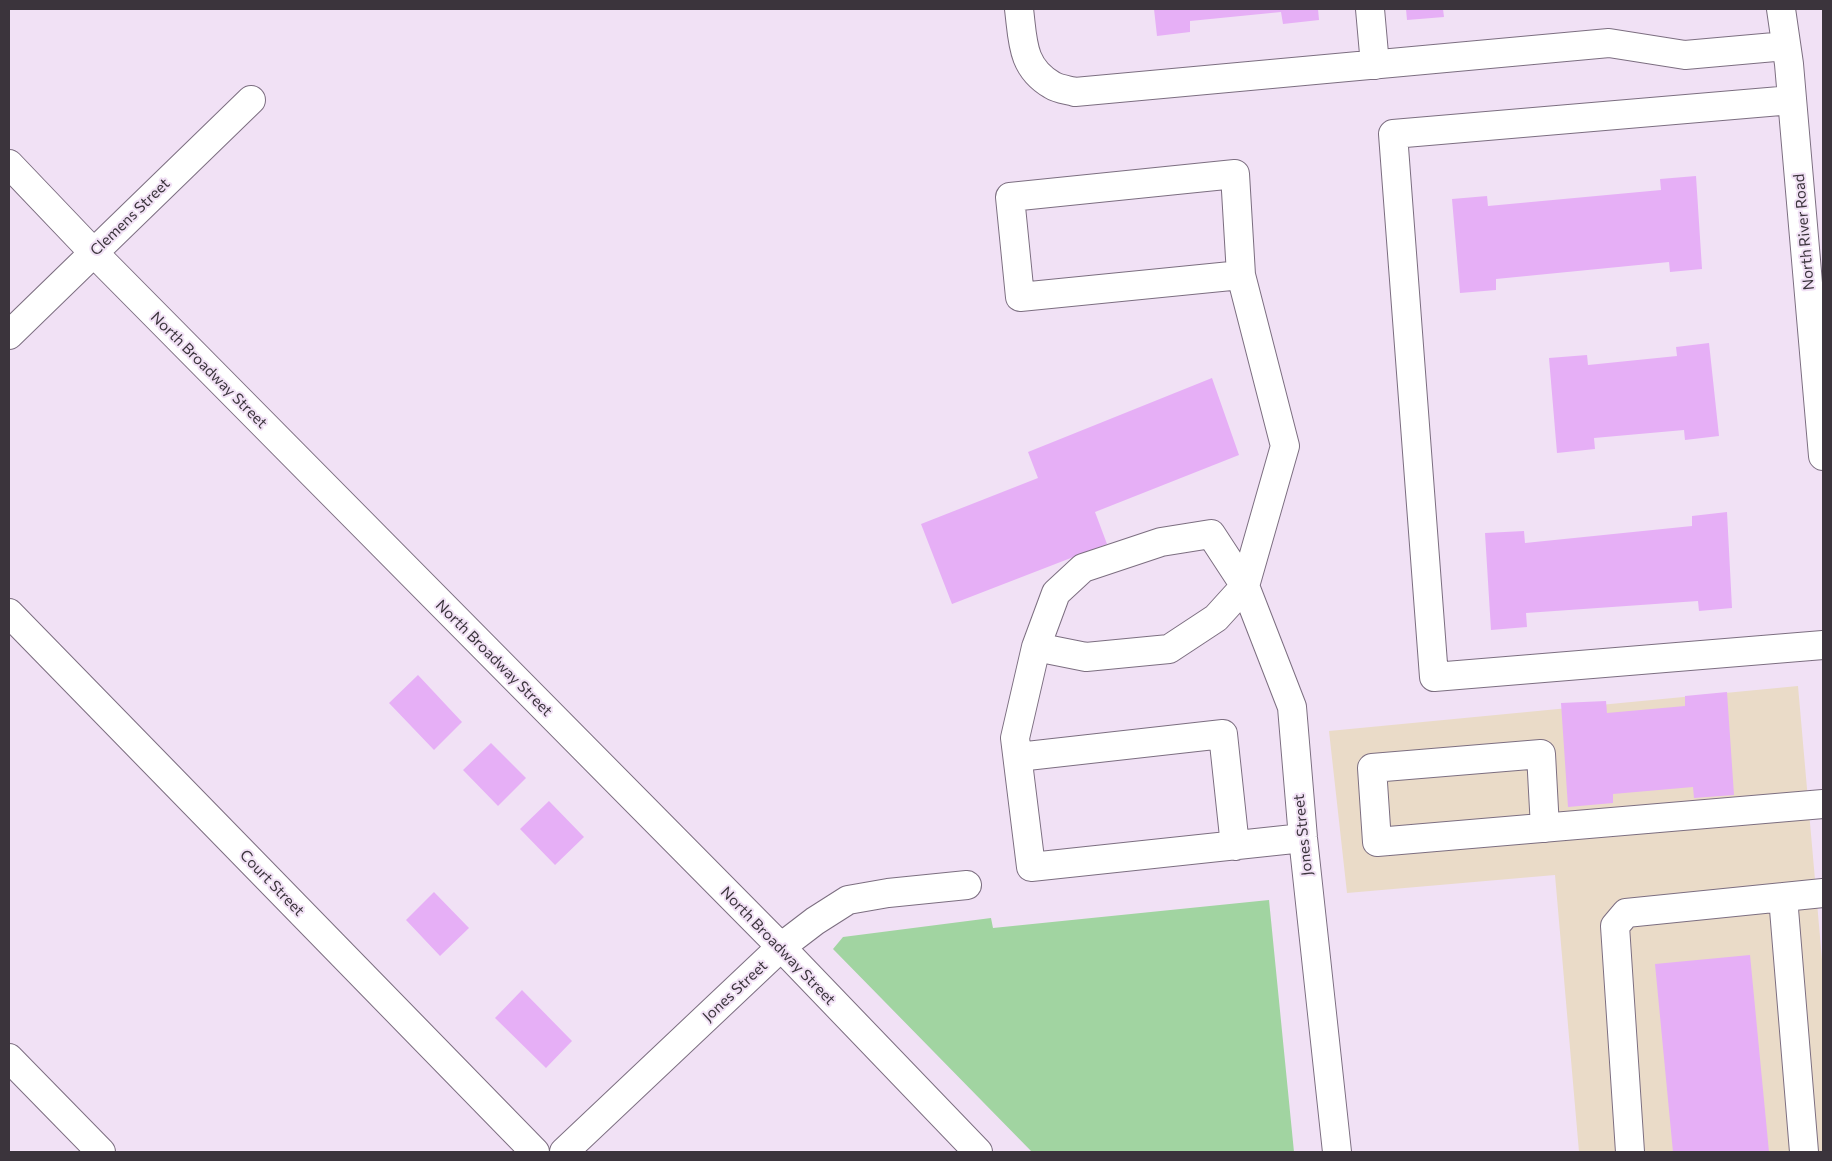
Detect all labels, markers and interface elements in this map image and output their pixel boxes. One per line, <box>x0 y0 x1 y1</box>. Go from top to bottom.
street label: North River Road <box>1790 173 1818 291</box>
street label: Clemens Street <box>86 175 174 259</box>
street label: North Broadway Street <box>147 308 271 432</box>
street label: North Broadway Street <box>432 596 556 720</box>
street label: Jones Street <box>1290 793 1316 877</box>
street label: Court Street <box>236 846 308 920</box>
street label: North Broadway Street <box>717 883 839 1009</box>
street label: Jones Street <box>699 956 771 1026</box>

